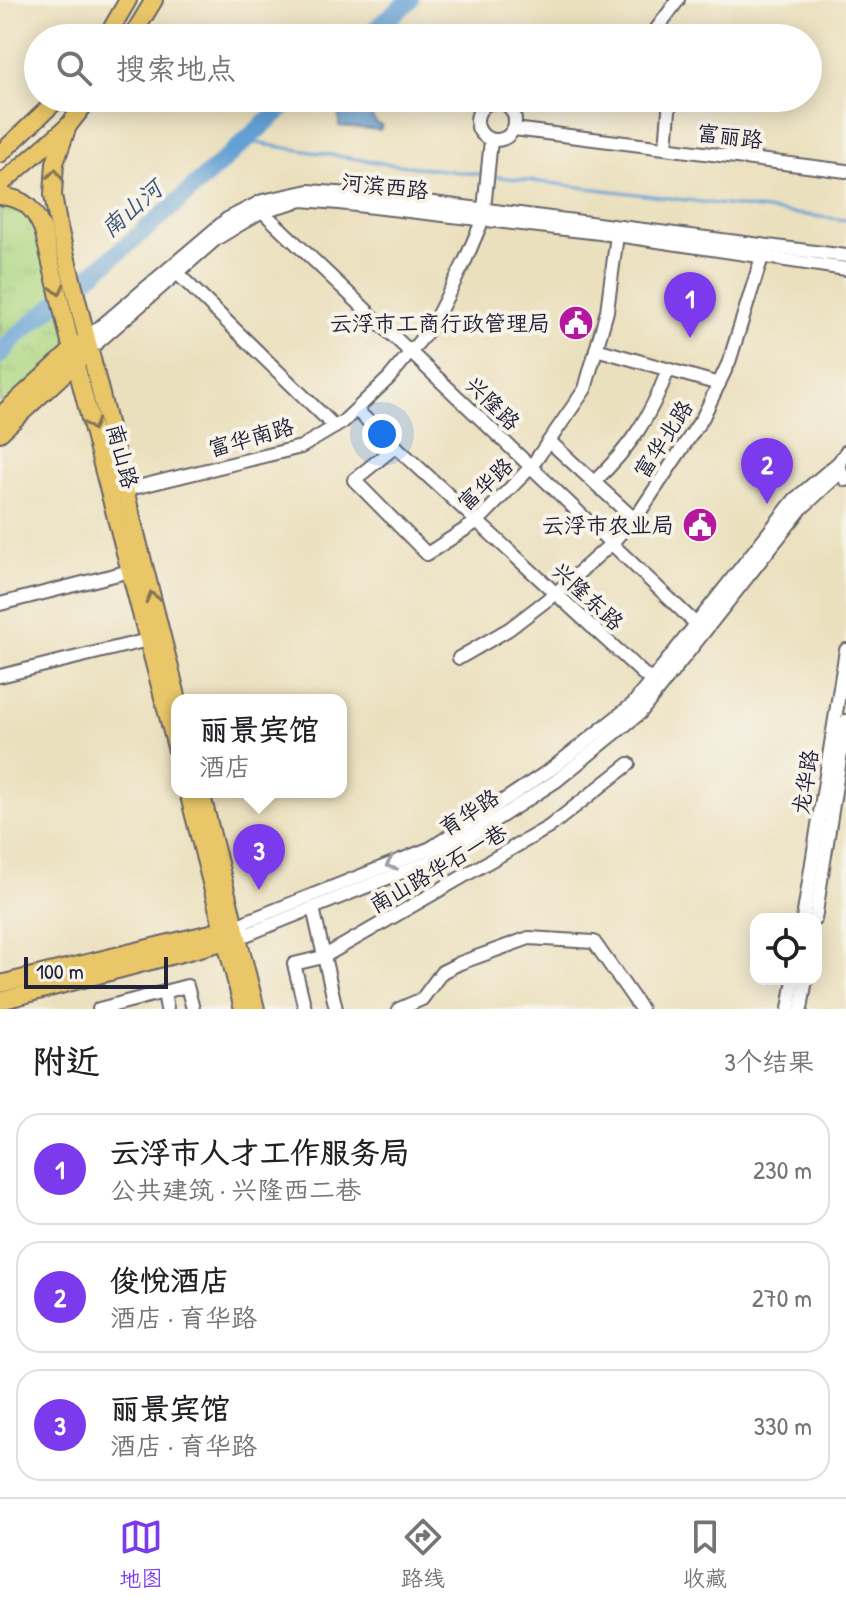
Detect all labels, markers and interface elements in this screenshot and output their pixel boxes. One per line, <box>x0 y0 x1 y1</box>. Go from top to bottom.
search box <box>24 24 822 112</box>
icon: search <box>52 46 96 90</box>
text: 搜索地点 <box>116 48 236 88</box>
street label: 富丽路 <box>695 117 765 155</box>
street label: 河滨西路 <box>340 166 430 206</box>
one-way arrow <box>46 167 63 180</box>
water label: 南山河 <box>93 170 172 244</box>
pin: 1 <box>664 272 716 338</box>
one-way arrow <box>48 282 65 296</box>
public building icon: 云浮市工商行政管理局 <box>557 304 595 342</box>
place label: 云浮市工商行政管理局 <box>330 308 550 338</box>
street label: 兴隆路 <box>459 369 527 437</box>
street label: 富华北路 <box>626 394 700 484</box>
street label: 富华南路 <box>205 410 297 464</box>
your location <box>362 414 402 454</box>
one-way arrow <box>83 418 100 432</box>
street label: 南山路 <box>100 420 146 492</box>
pin: 2 <box>741 438 793 504</box>
street label: 富华路 <box>451 451 519 517</box>
public building icon: 云浮市农业局 <box>681 506 719 544</box>
place label: 云浮市农业局 <box>542 510 674 540</box>
street label: 兴隆东路 <box>546 555 630 637</box>
one-way arrow <box>144 591 161 605</box>
popup <box>171 694 347 798</box>
text: 丽景宾馆 <box>199 709 319 749</box>
street label: 龙华路 <box>785 747 825 817</box>
text: 酒店 <box>199 749 251 784</box>
street label: 育华路 <box>433 781 505 843</box>
street label: 南山路华石一巷 <box>364 817 512 919</box>
pin: 3 <box>233 824 285 890</box>
one-way arrow <box>385 854 399 871</box>
map controls <box>750 913 822 985</box>
button: locate <box>750 913 822 985</box>
scale bar <box>24 953 168 989</box>
text: 100 m <box>36 956 84 986</box>
text: 附近 <box>32 1038 100 1084</box>
text: 3个结果 <box>724 1044 814 1079</box>
text: 云浮市人才工作服务局 <box>110 1132 410 1172</box>
text: 1 <box>55 1152 65 1187</box>
text: 230 m <box>753 1152 812 1187</box>
text: 公共建筑 · 兴隆西二巷 <box>110 1172 361 1207</box>
text: 俊悦酒店 <box>110 1260 230 1300</box>
text: 2 <box>54 1280 66 1315</box>
text: 270 m <box>752 1280 812 1315</box>
text: 酒店 · 育华路 <box>110 1300 257 1335</box>
text: 丽景宾馆 <box>110 1388 230 1428</box>
text: 3 <box>54 1408 66 1443</box>
text: 330 m <box>753 1408 812 1443</box>
text: 酒店 · 育华路 <box>110 1428 257 1463</box>
tab: 地图 <box>119 1515 163 1593</box>
tab: 路线 <box>401 1515 445 1593</box>
tab: 收藏 <box>683 1515 727 1593</box>

